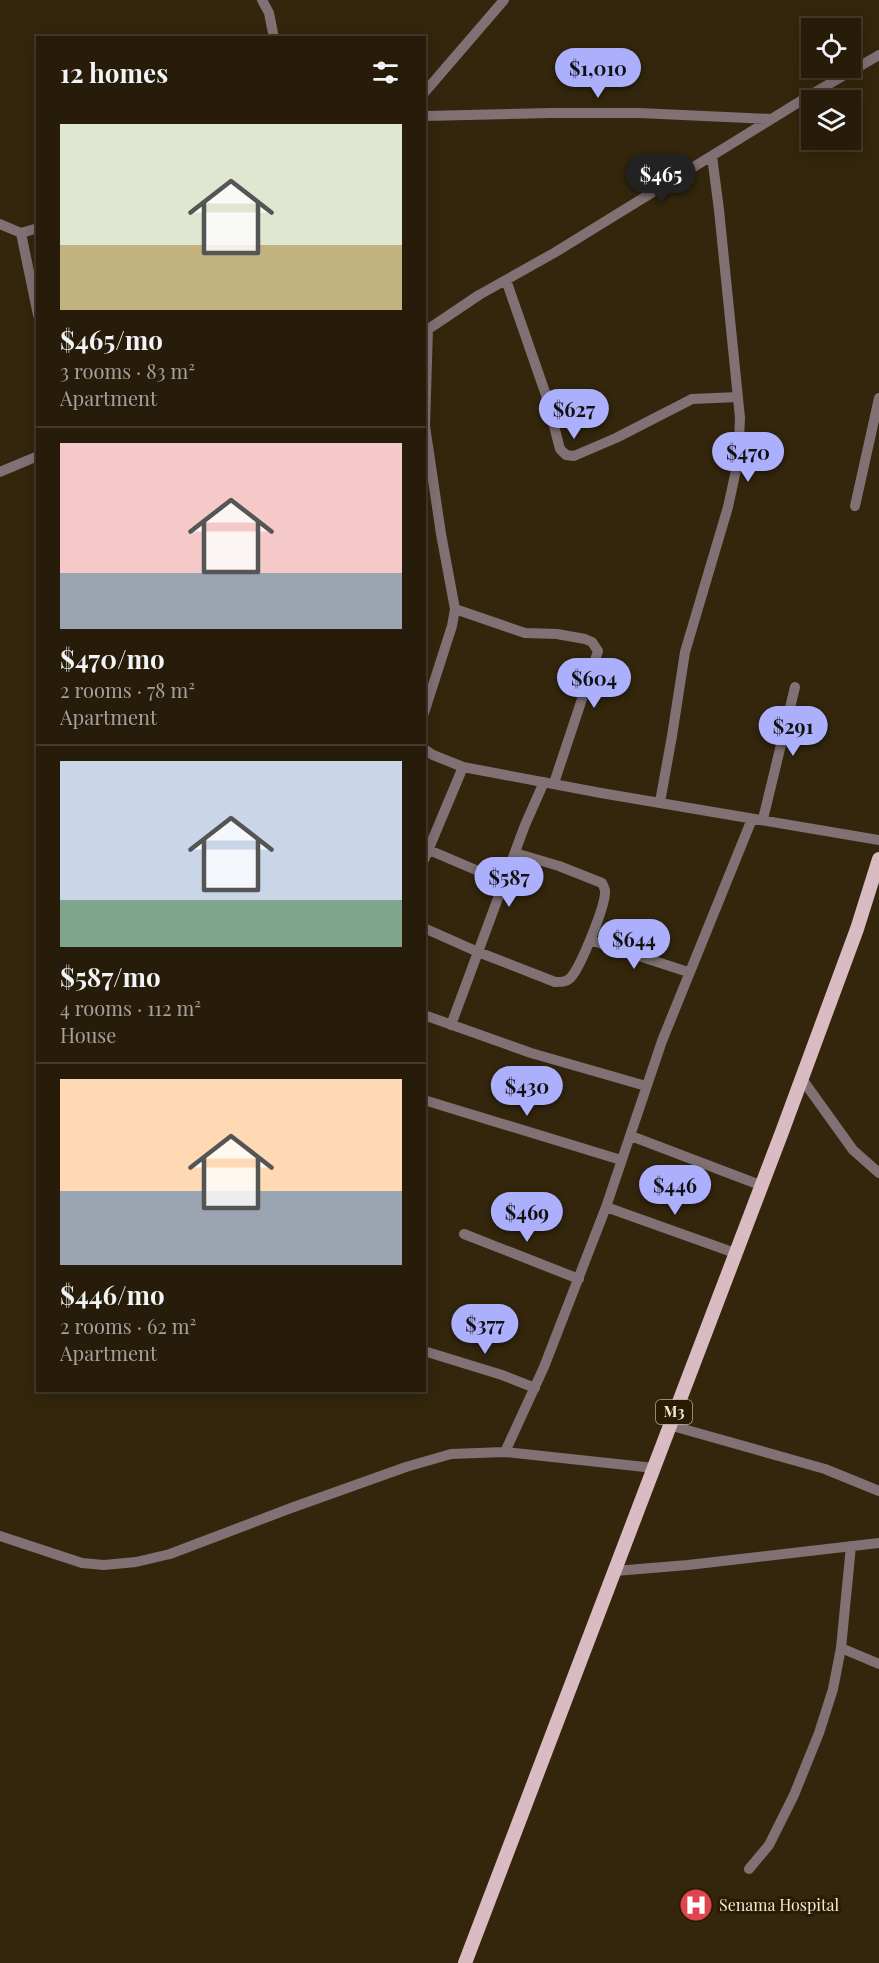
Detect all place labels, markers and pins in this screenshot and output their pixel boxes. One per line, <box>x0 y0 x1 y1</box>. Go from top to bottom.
pin: $1,010 <box>549 48 647 99</box>
pin: $465 <box>625 154 697 205</box>
pin: $627 <box>538 389 610 440</box>
pin: $470 <box>712 432 784 483</box>
pin: $604 <box>558 658 630 709</box>
pin: $291 <box>757 706 829 757</box>
pin: $587 <box>473 857 545 908</box>
pin: $644 <box>598 919 670 970</box>
pin: $430 <box>491 1066 563 1117</box>
pin: $446 <box>639 1165 711 1216</box>
pin: $469 <box>491 1192 563 1243</box>
pin: $377 <box>449 1304 521 1355</box>
hospital icon: Senama Hospital <box>678 1887 714 1923</box>
place label: Senama Hospital <box>719 1894 840 1915</box>

